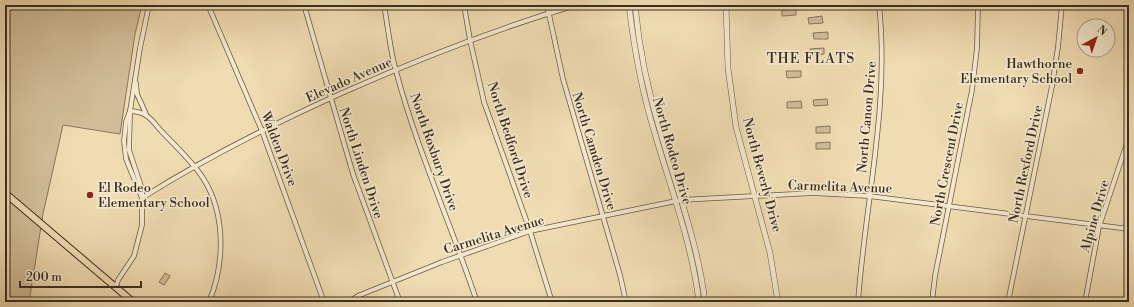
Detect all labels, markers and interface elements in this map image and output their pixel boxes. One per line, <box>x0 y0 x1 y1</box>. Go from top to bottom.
north arrow <box>1076 18 1116 58</box>
text: N <box>1094 23 1110 39</box>
district label: THE FLATS <box>767 50 855 68</box>
street label: Elevado Avenue <box>303 54 395 106</box>
place label: Hawthorne Elementary School <box>960 56 1072 87</box>
street label: North Canon Drive <box>854 60 880 174</box>
marker: Hawthorne Elementary School <box>1075 66 1085 76</box>
street label: North Bedford Drive <box>484 80 537 201</box>
street label: North Camden Drive <box>568 90 620 212</box>
street label: North Roxbury Drive <box>406 91 462 213</box>
street label: North Rodeo Drive <box>649 95 695 207</box>
street label: North Crescent Drive <box>927 100 967 227</box>
street label: North Rexford Drive <box>1006 103 1046 225</box>
street label: North Linden Drive <box>335 105 387 221</box>
street label: Walden Drive <box>257 108 301 189</box>
street label: North Beverly Drive <box>739 116 785 234</box>
street label: Carmelita Avenue <box>788 177 893 197</box>
street label: Alpine Drive <box>1077 177 1113 255</box>
place label: El Rodeo Elementary School <box>98 180 210 211</box>
marker: El Rodeo Elementary School <box>85 190 95 200</box>
street label: Carmelita Avenue <box>442 212 547 258</box>
scale bar <box>20 263 141 289</box>
text: 200 m <box>26 270 62 285</box>

